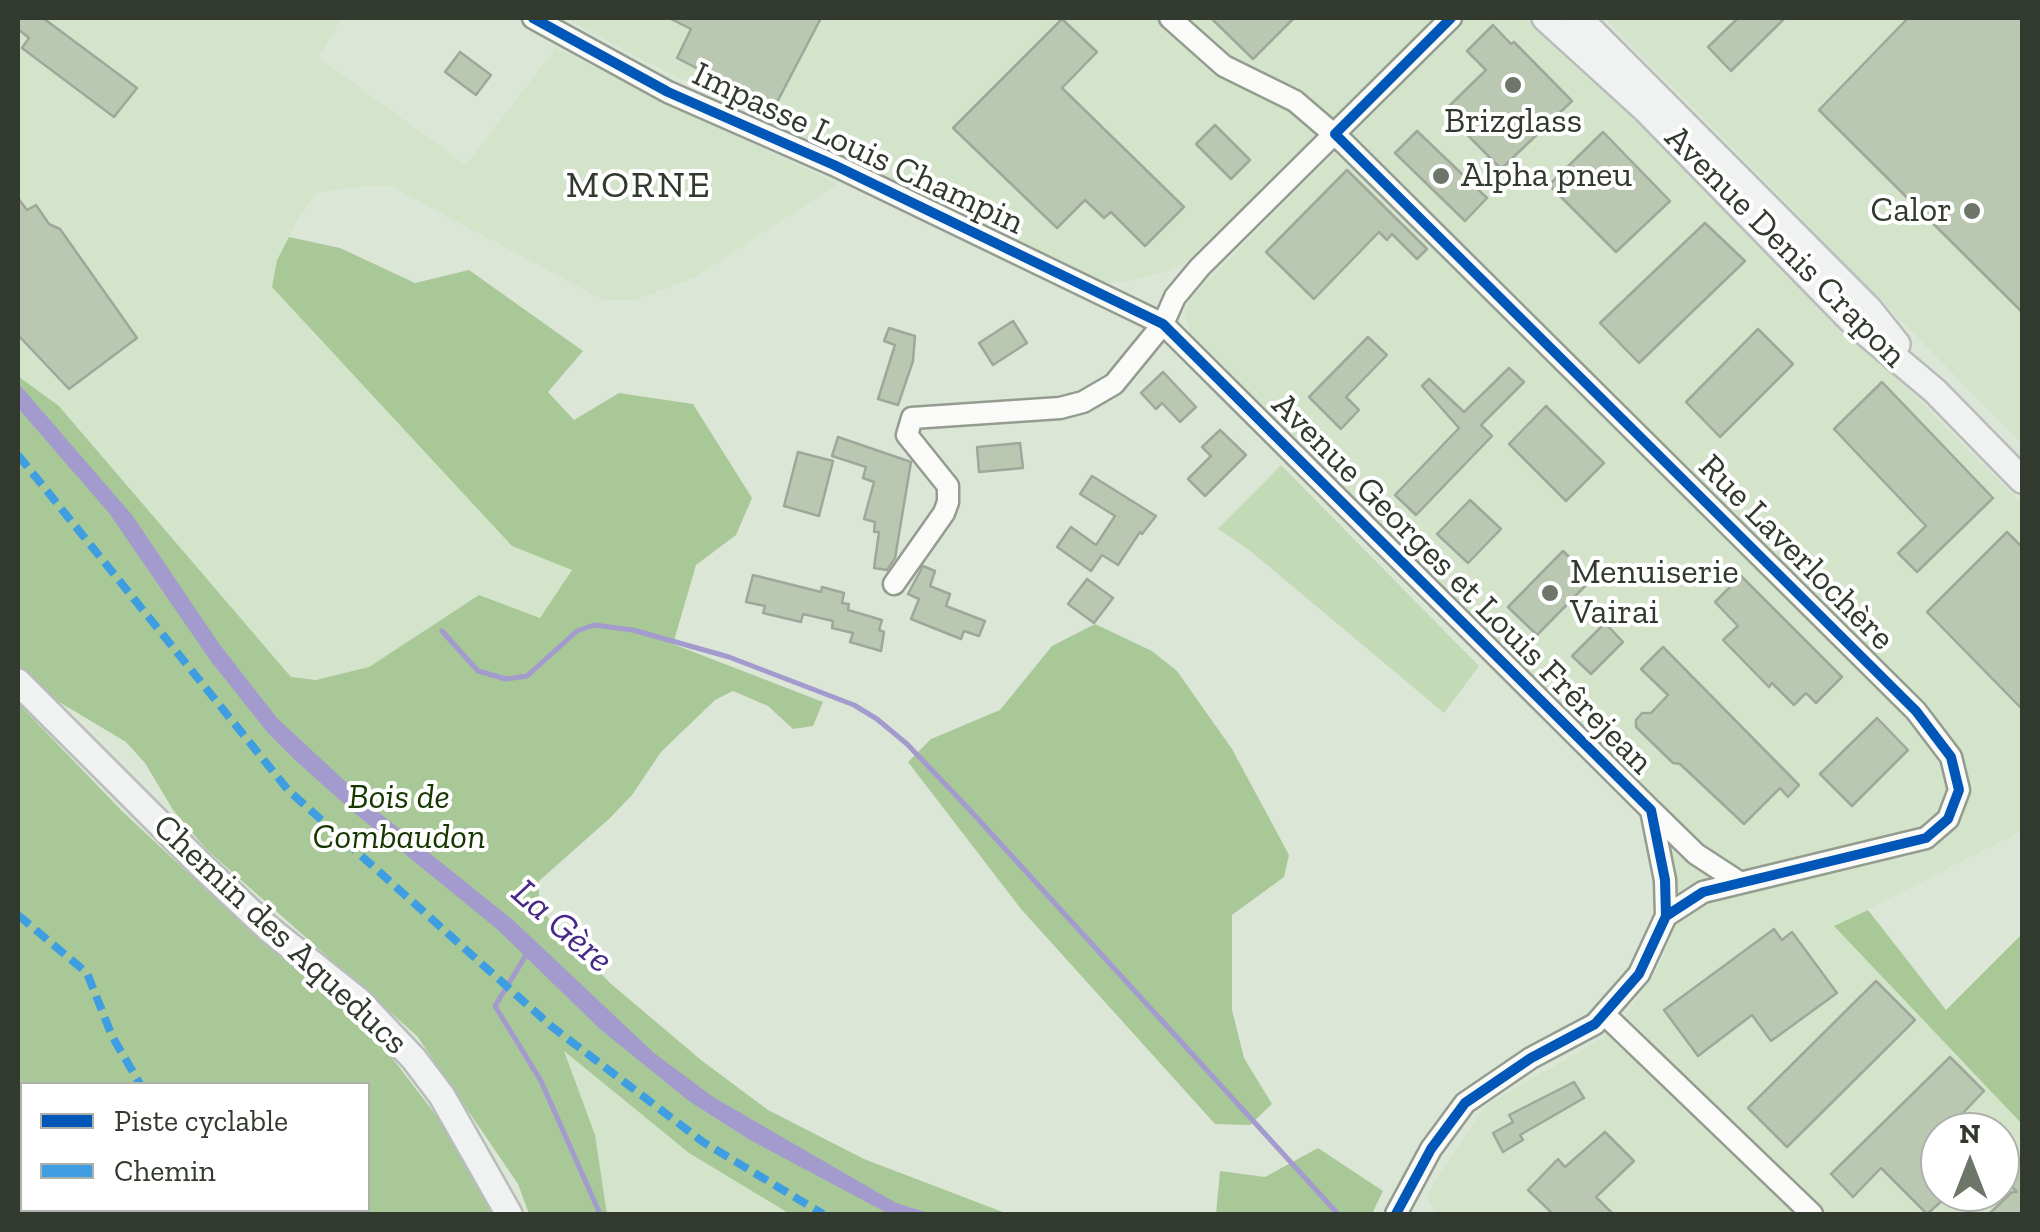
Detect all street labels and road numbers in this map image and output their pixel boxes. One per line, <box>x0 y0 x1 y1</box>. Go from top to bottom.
street label: Impasse Louis Champin <box>686 54 1030 244</box>
street label: Avenue Denis Crapon <box>1655 117 1915 377</box>
street label: Avenue Georges et Louis Frêrejean <box>1263 385 1661 783</box>
street label: Rue Laverlochère <box>1689 446 1903 660</box>
street label: Chemin des Aqueducs <box>144 806 416 1064</box>

